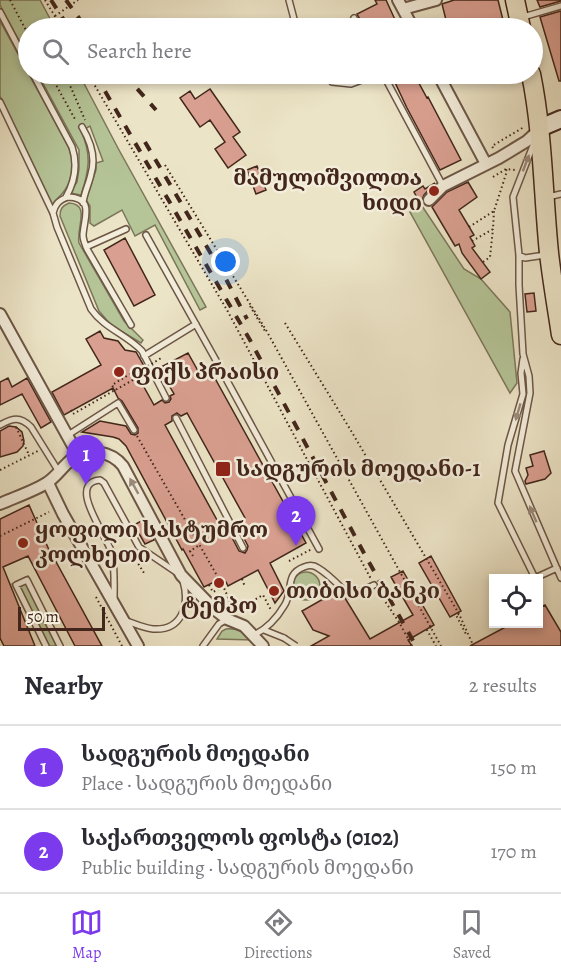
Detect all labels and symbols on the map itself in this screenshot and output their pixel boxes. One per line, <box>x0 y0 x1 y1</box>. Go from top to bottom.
one-way arrow <box>522 154 532 172</box>
place label: მამულიშვილთა ხიდი <box>233 163 422 218</box>
marker: მამულიშვილთა ხიდი <box>427 184 441 198</box>
your location <box>211 247 240 276</box>
place label: ფიქს პრაისი <box>131 357 279 387</box>
marker: ფიქს პრაისი <box>112 365 126 379</box>
one-way arrow <box>512 402 522 421</box>
pin: 1 <box>66 436 106 485</box>
place label: სადგურის მოედანი-1 <box>236 454 480 484</box>
marker: სადგურის მოედანი-1 <box>214 460 232 478</box>
one-way arrow <box>129 477 139 494</box>
pin: 2 <box>276 496 316 546</box>
one-way arrow <box>529 506 538 523</box>
place label: ყოფილი სასტუმრო კოლხეთი <box>35 515 268 570</box>
marker: ყოფილი სასტუმრო კოლხეთი <box>16 536 30 550</box>
marker: ტემპო <box>212 576 226 590</box>
place label: თიბისი ბანკი <box>286 576 440 606</box>
marker: თიბისი ბანკი <box>267 584 281 598</box>
place label: ტემპო <box>181 591 257 621</box>
scale bar <box>18 604 105 632</box>

